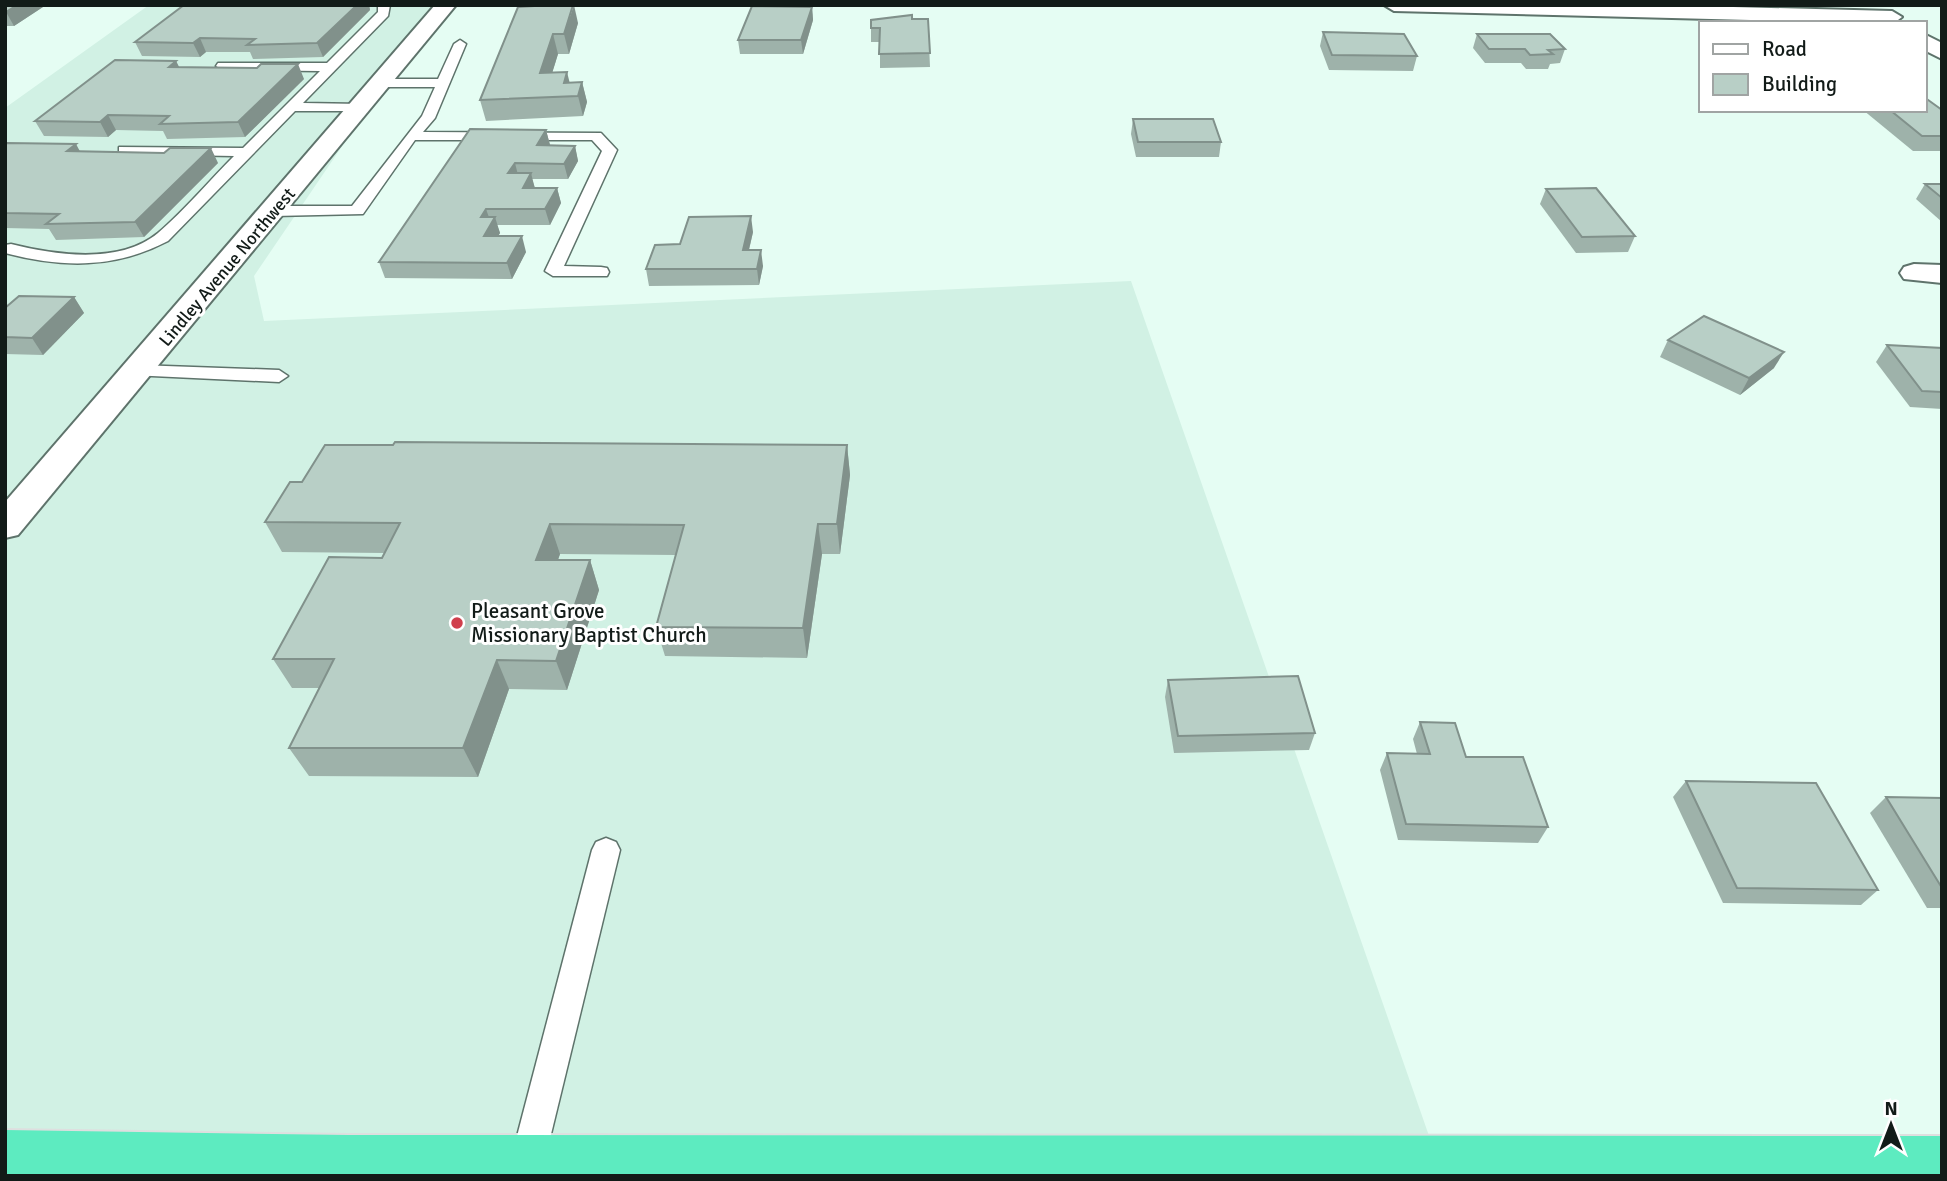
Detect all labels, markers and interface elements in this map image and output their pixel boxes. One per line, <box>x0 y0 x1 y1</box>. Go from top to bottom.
legend <box>1699 21 1926 112</box>
text: Road <box>1762 36 1807 62</box>
text: Building <box>1762 71 1837 97</box>
street label: Lindley Avenue Northwest <box>154 183 300 351</box>
place label: Pleasant Grove Missionary Baptist Church <box>471 598 707 648</box>
marker: Pleasant Grove Missionary Baptist Church <box>449 615 465 631</box>
north arrow <box>1856 1090 1926 1160</box>
text: N <box>1884 1097 1898 1121</box>

